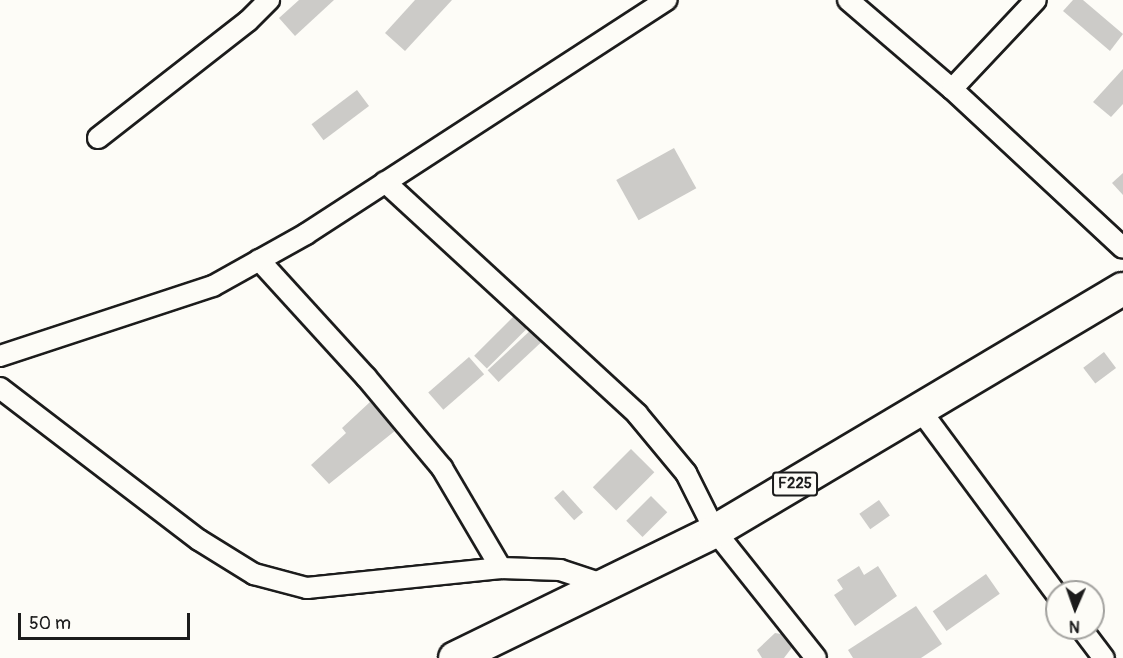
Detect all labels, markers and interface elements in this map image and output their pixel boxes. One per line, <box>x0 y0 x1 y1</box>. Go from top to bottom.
road number: F225 <box>771 472 819 496</box>
north arrow <box>1045 580 1105 640</box>
scale bar <box>21 601 194 639</box>
text: 50 m <box>29 612 71 635</box>
text: N <box>1069 616 1080 636</box>

